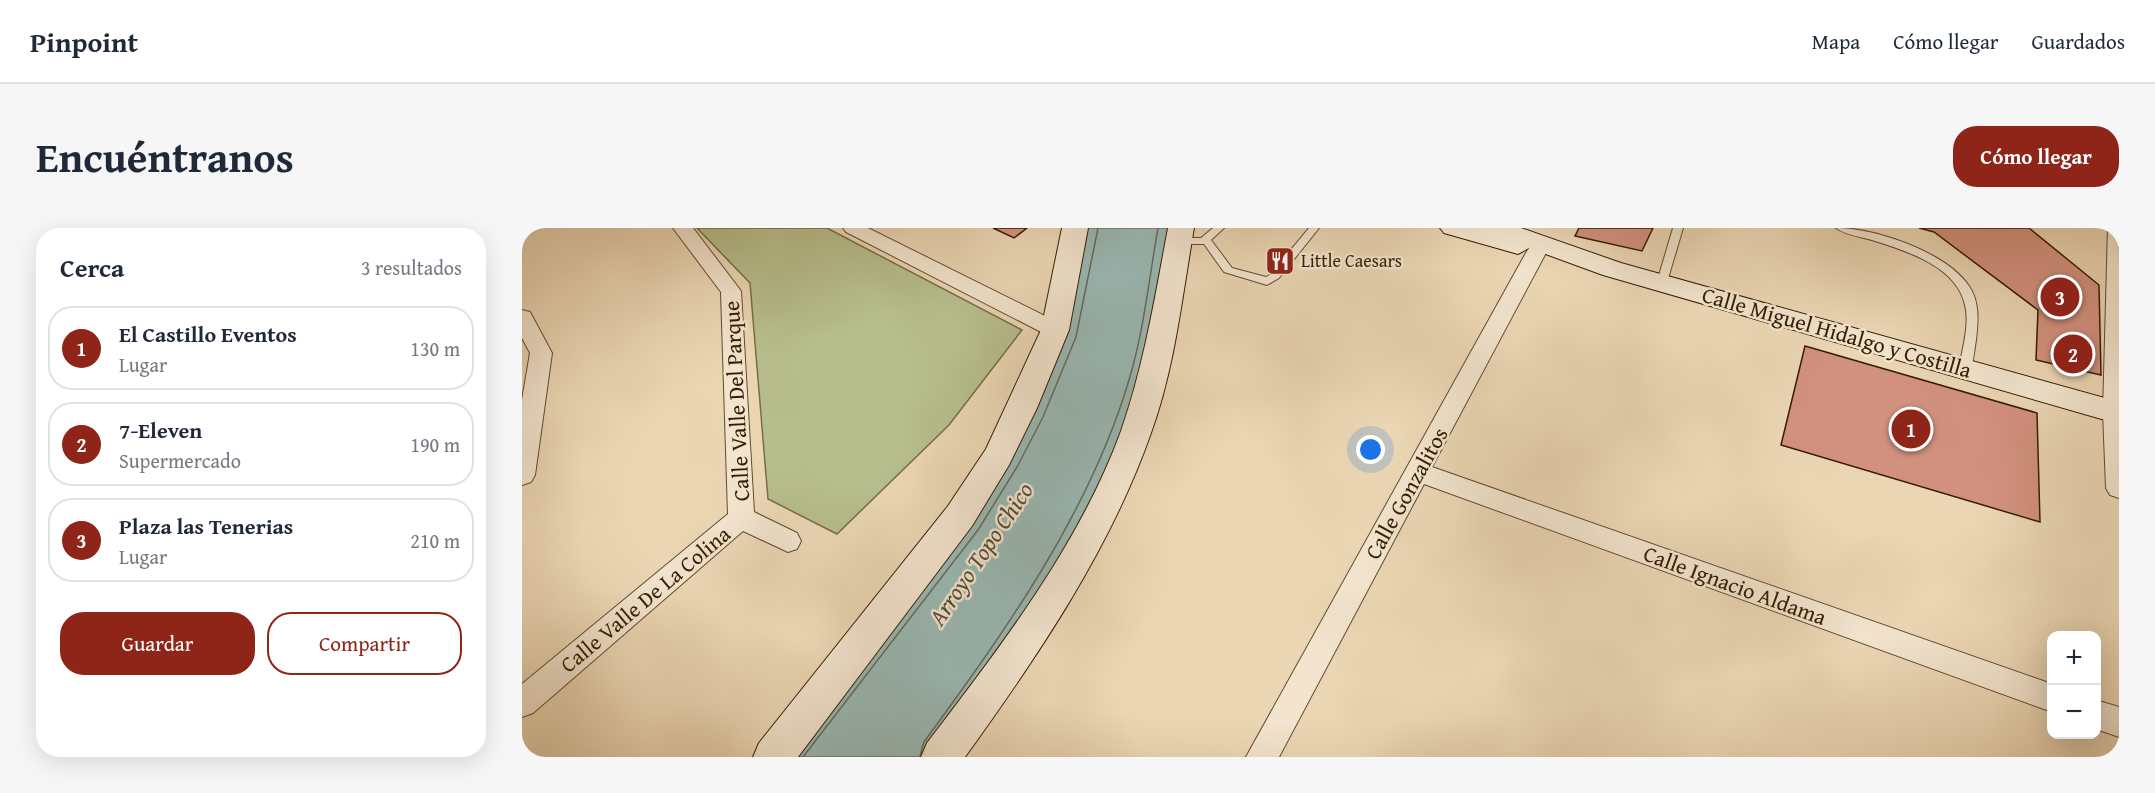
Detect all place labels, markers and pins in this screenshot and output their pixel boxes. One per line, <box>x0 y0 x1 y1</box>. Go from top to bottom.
restaurant icon: Little Caesars <box>1264 245 1296 277</box>
place label: Little Caesars <box>1301 247 1402 274</box>
pin: 3 <box>2040 274 2080 320</box>
pin: 2 <box>2054 332 2092 376</box>
pin: 1 <box>1892 406 1930 452</box>

